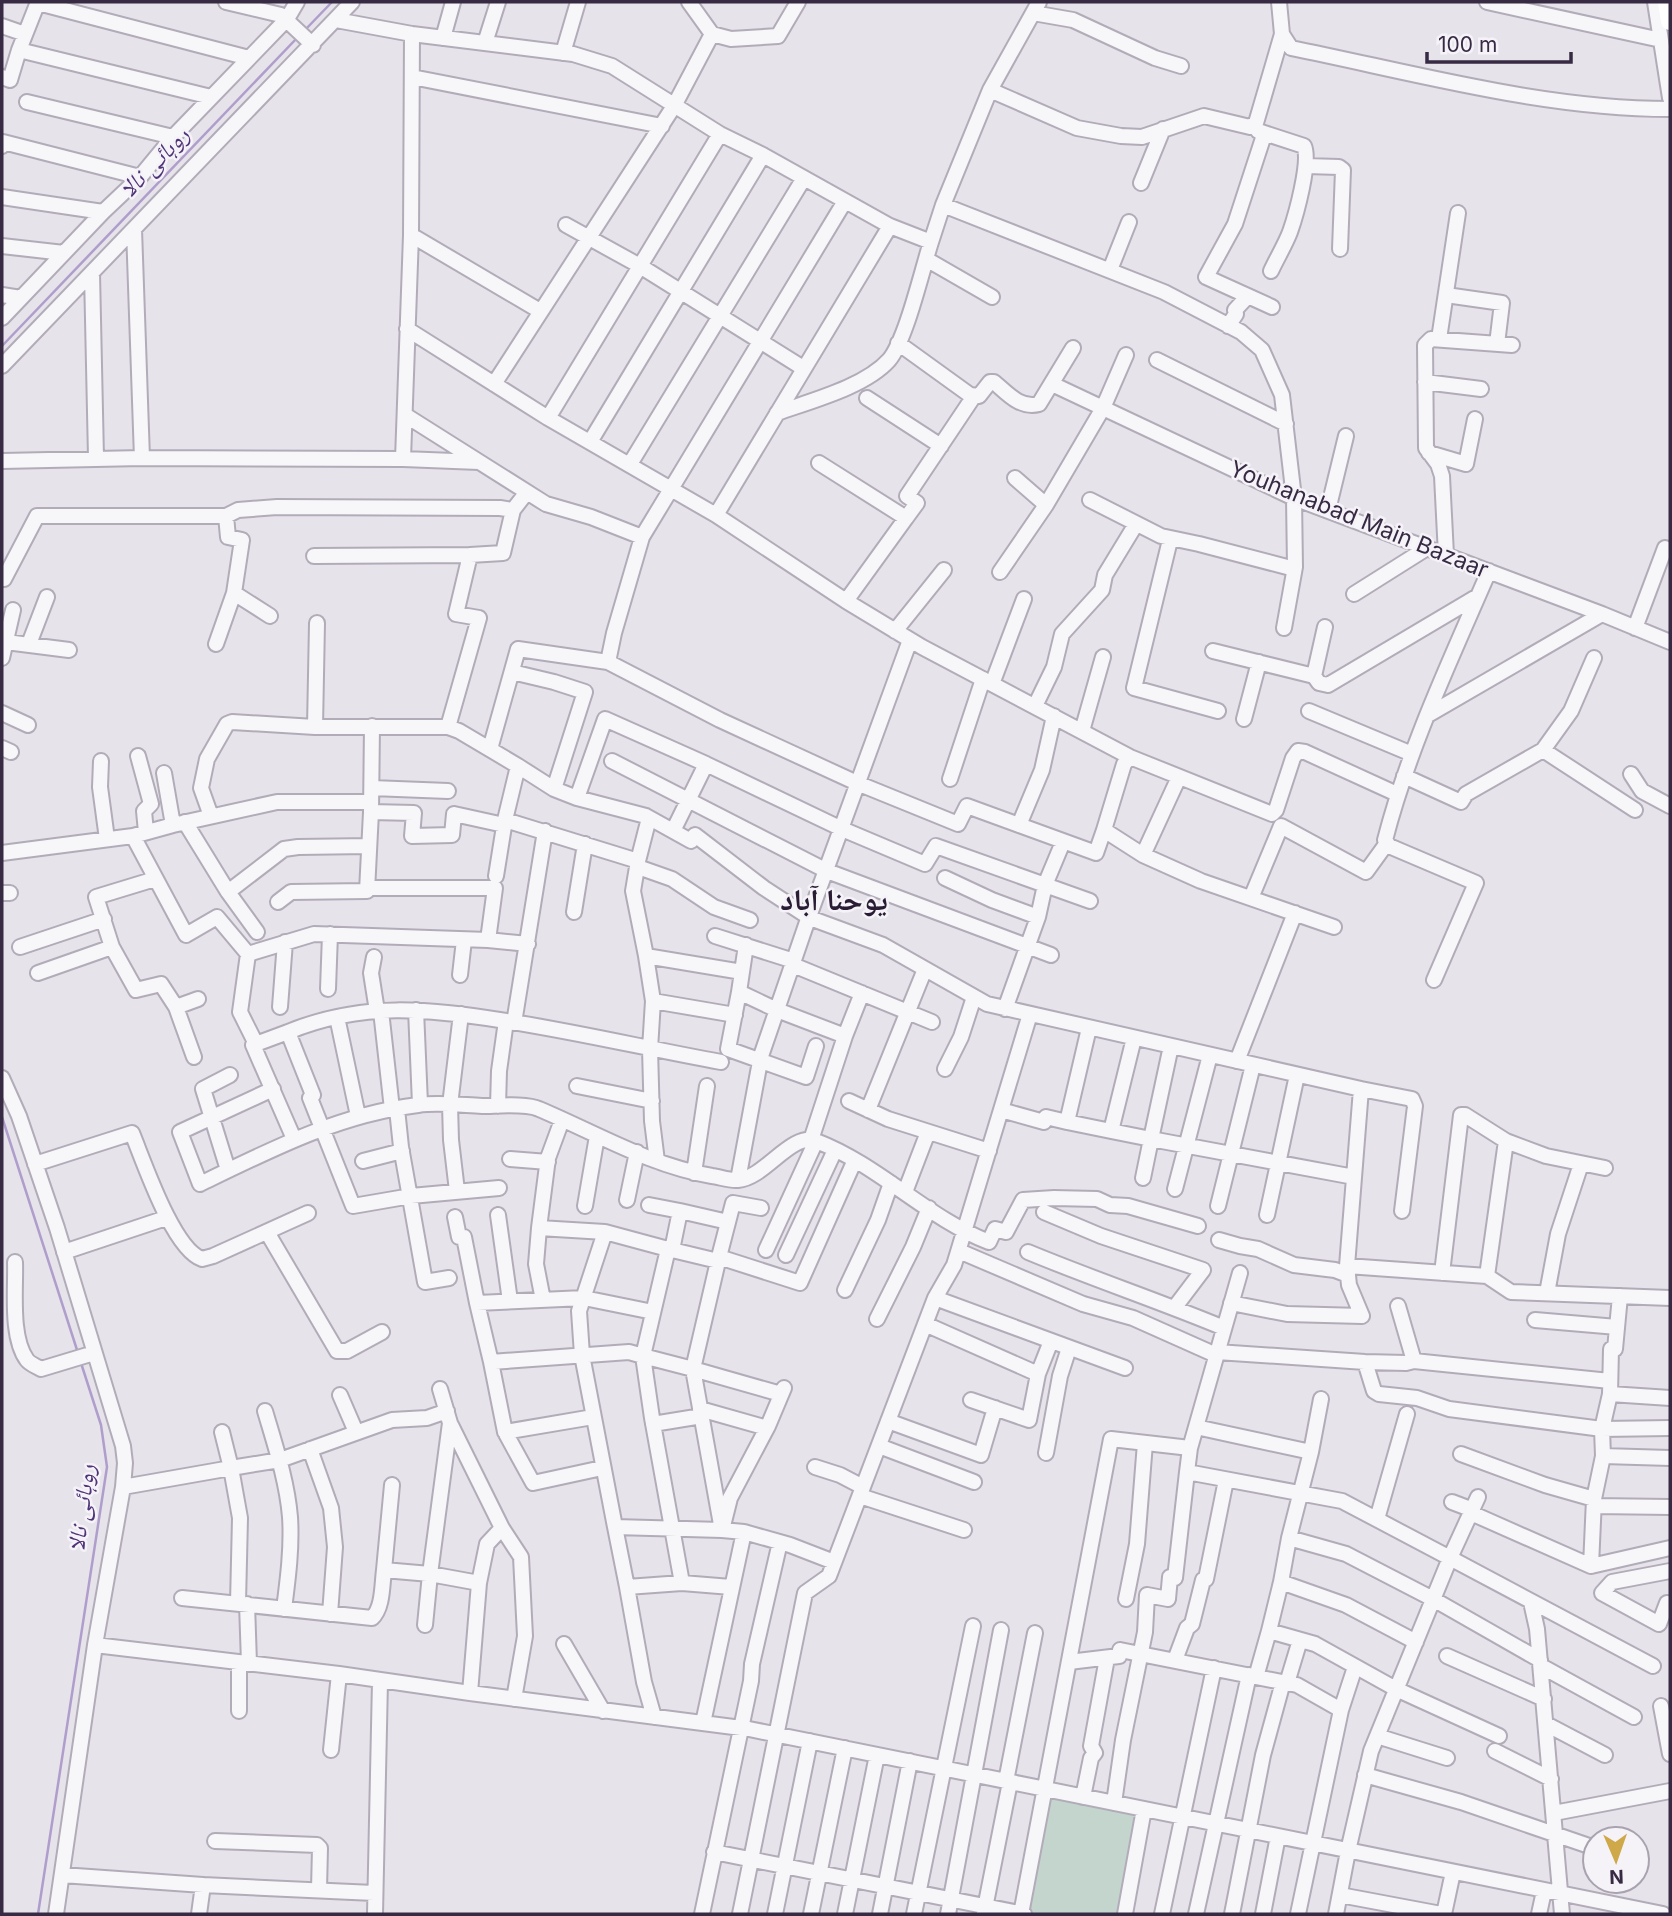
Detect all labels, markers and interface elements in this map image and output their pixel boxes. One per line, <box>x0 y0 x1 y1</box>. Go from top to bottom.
scale bar <box>1427 21 1570 65</box>
text: 100 m <box>1438 32 1497 57</box>
water label: روہائی نالا <box>113 120 196 204</box>
street label: Youhanabad Main Bazaar <box>1226 454 1493 584</box>
district label: یوحنا آباد <box>780 881 888 917</box>
water label: روہائی نالا <box>61 1462 102 1554</box>
north arrow <box>1581 1825 1651 1895</box>
text: N <box>1609 1865 1624 1888</box>

